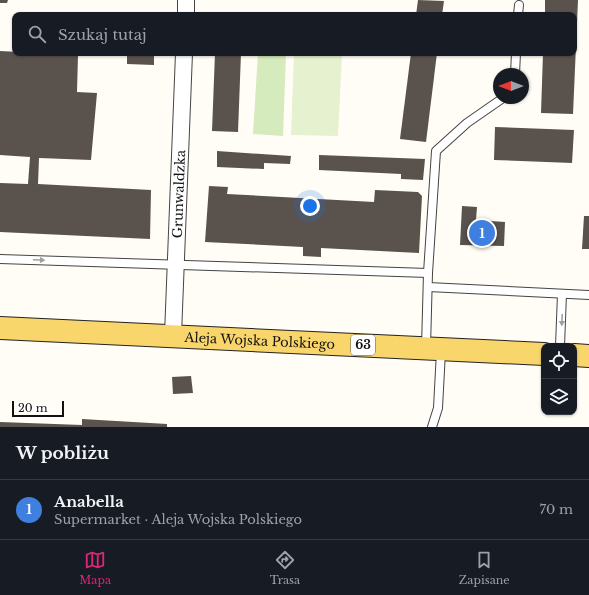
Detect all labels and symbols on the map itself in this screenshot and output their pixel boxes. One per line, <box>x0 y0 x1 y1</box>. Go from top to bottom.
north arrow <box>493 68 529 104</box>
street label: Grunwaldzka <box>169 149 189 239</box>
your location <box>300 196 320 216</box>
pin: 1 <box>469 218 495 248</box>
one-way arrow <box>33 257 46 263</box>
one-way arrow <box>558 314 565 326</box>
street label: Aleja Wojska Polskiego <box>183 329 335 353</box>
road number: 63 <box>351 335 375 355</box>
scale bar <box>12 399 64 418</box>

